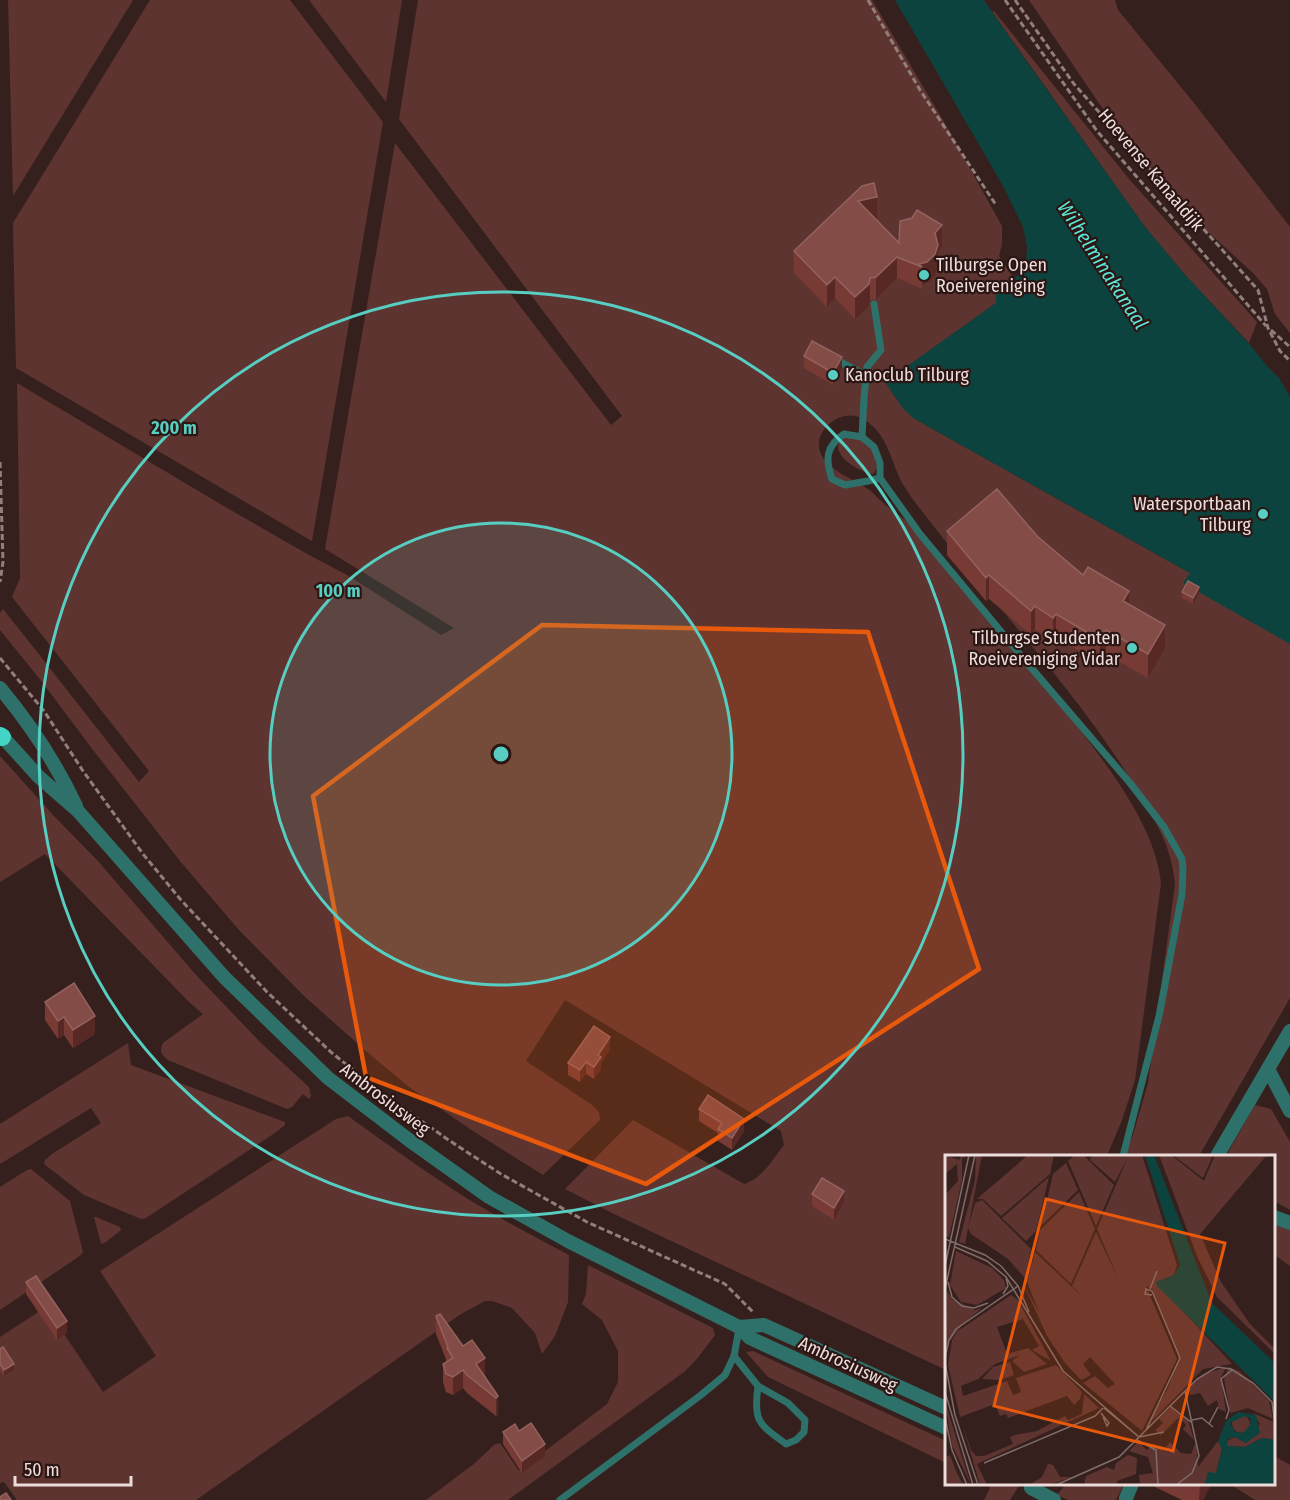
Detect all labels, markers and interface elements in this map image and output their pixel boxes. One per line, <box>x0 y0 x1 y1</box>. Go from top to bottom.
street label: Hoevense Kanaaldijk <box>1093 104 1209 236</box>
water label: Wilhelminakanaal <box>1053 196 1153 334</box>
place label: Tilburgse Open Roeivereniging <box>936 254 1047 297</box>
marker: Tilburgse Open Roeivereniging <box>917 268 931 282</box>
place label: Kanoclub Tilburg <box>845 364 969 386</box>
marker: Kanoclub Tilburg <box>826 368 840 382</box>
text: 200 m <box>150 417 197 439</box>
place label: Watersportbaan Tilburg <box>1133 493 1252 536</box>
marker: Watersportbaan Tilburg <box>1256 507 1270 521</box>
text: 100 m <box>316 580 360 602</box>
place label: Tilburgse Studenten Roeivereniging Vidar <box>968 627 1121 670</box>
marker: Tilburgse Studenten Roeivereniging Vidar <box>1125 641 1139 655</box>
centre of rings <box>491 744 511 764</box>
street label: Ambrosiusweg <box>336 1058 435 1140</box>
inset map <box>945 1155 1275 1485</box>
street label: Ambrosiusweg <box>795 1332 901 1397</box>
scale bar <box>15 1449 130 1487</box>
text: 50 m <box>24 1459 60 1481</box>

